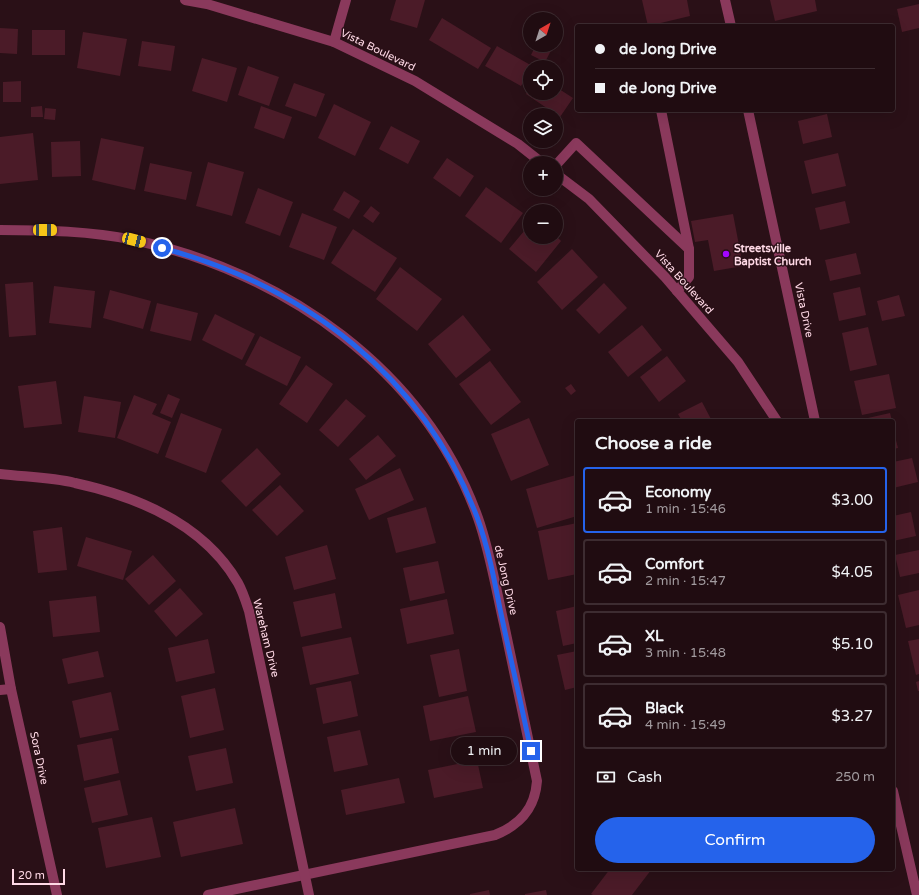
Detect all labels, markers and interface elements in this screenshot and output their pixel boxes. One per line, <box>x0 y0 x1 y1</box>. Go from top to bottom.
north arrow <box>523 12 563 52</box>
map controls <box>523 12 563 244</box>
street label: Vista Boulevard <box>339 26 418 74</box>
text: de Jong Drive <box>619 40 716 58</box>
button: locate <box>523 60 563 100</box>
text: de Jong Drive <box>619 79 716 97</box>
button: layers <box>523 108 563 148</box>
button: + <box>523 156 563 196</box>
button: − <box>523 204 563 244</box>
car <box>33 224 57 236</box>
car <box>121 231 147 249</box>
route start <box>153 239 171 257</box>
place label: Streetsville Baptist Church <box>734 242 812 269</box>
street label: Vista Boulevard <box>652 247 716 317</box>
marker: Streetsville Baptist Church <box>721 249 731 259</box>
street label: Vista Drive <box>792 281 816 339</box>
text: Choose a ride <box>595 432 712 454</box>
icon: car <box>597 482 633 518</box>
text: Economy <box>645 483 711 501</box>
text: $3.00 <box>832 491 873 509</box>
text: 1 min · 15:46 <box>645 501 726 517</box>
street label: de Jong Drive <box>492 544 520 616</box>
icon: car <box>597 554 633 590</box>
text: Comfort <box>645 555 704 573</box>
text: $4.05 <box>832 563 873 581</box>
text: 2 min · 15:47 <box>645 573 726 589</box>
street label: Wareham Drive <box>250 598 282 678</box>
icon: car <box>597 626 633 662</box>
text: XL <box>645 627 664 645</box>
text: $5.10 <box>832 635 873 653</box>
text: 3 min · 15:48 <box>645 645 726 661</box>
icon: car <box>597 698 633 734</box>
text: Black <box>645 699 684 717</box>
text: $3.27 <box>832 707 873 725</box>
text: 4 min · 15:49 <box>645 717 726 733</box>
street label: Sora Drive <box>27 730 51 786</box>
callout: 1 min <box>451 737 517 765</box>
route end <box>522 742 540 760</box>
text: 1 min <box>467 743 501 759</box>
icon: cash <box>595 766 617 788</box>
text: Cash <box>627 768 662 786</box>
text: 250 m <box>835 769 875 785</box>
button: Confirm <box>595 817 875 863</box>
scale bar <box>12 867 65 886</box>
text: 20 m <box>18 869 45 882</box>

